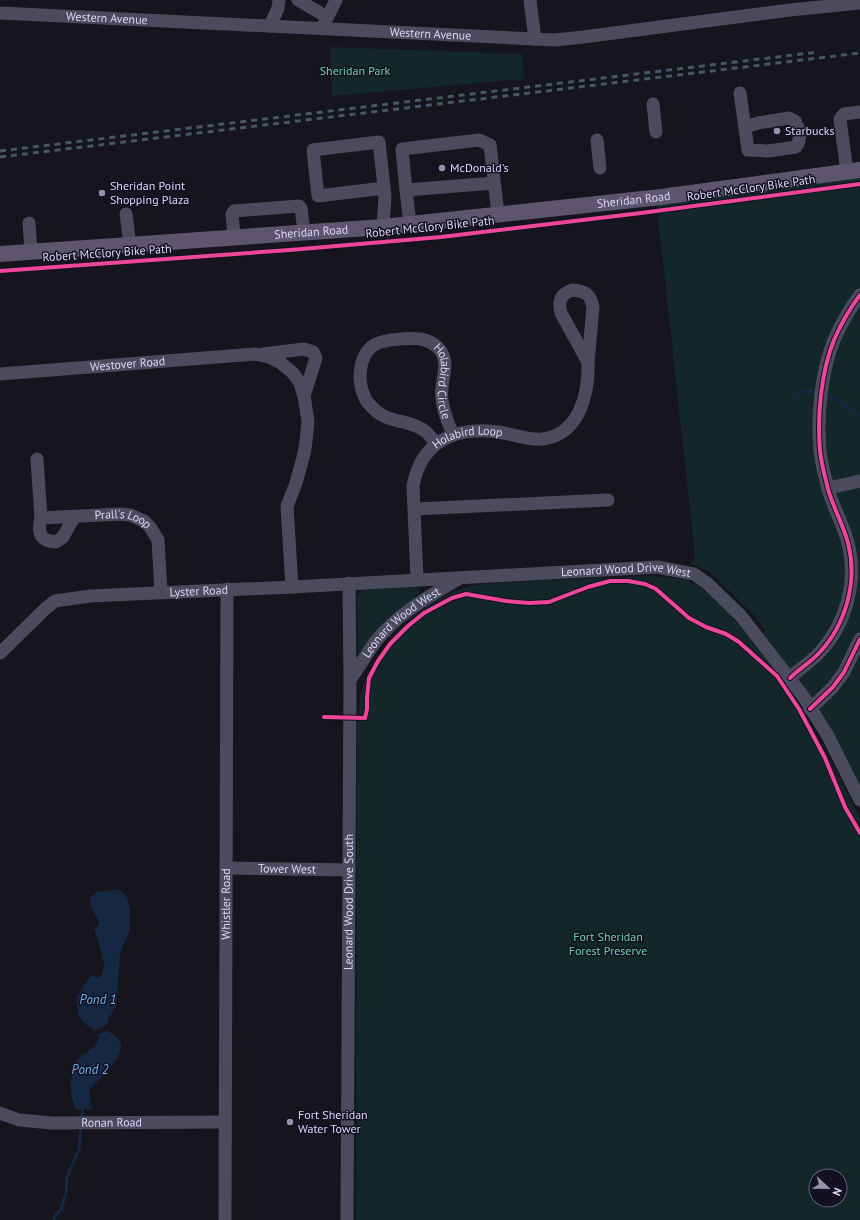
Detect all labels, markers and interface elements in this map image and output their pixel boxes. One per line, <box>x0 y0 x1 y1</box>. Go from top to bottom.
street label: Western Avenue <box>66 8 148 27</box>
street label: Western Avenue <box>389 24 472 43</box>
park label: Sheridan Park <box>320 63 391 78</box>
place label: Starbucks <box>785 123 835 138</box>
marker: Starbucks <box>772 126 782 136</box>
place label: McDonald's <box>450 160 509 175</box>
marker: McDonald's <box>437 163 447 173</box>
street label: Robert McClory Bike Path <box>686 171 816 204</box>
place label: Sheridan Point Shopping Plaza <box>110 178 189 207</box>
marker: Sheridan Point Shopping Plaza <box>97 188 107 198</box>
street label: Sheridan Road <box>596 188 671 211</box>
street label: Robert McClory Bike Path <box>365 212 495 241</box>
street label: Sheridan Road <box>274 221 349 242</box>
street label: Robert McClory Bike Path <box>42 241 172 264</box>
street label: Holabird Circle <box>431 340 454 421</box>
street label: Westover Road <box>89 353 166 374</box>
street label: Holabird Loop <box>429 423 504 452</box>
street label: Prall's Loop <box>94 506 155 531</box>
street label: Leonard Wood Drive West <box>561 559 692 580</box>
street label: Lyster Road <box>169 582 228 599</box>
street label: Leonard Wood West <box>359 584 443 660</box>
street label: Leonard Wood Drive South <box>340 834 356 970</box>
street label: Tower West <box>258 861 316 876</box>
street label: Whistler Road <box>218 868 233 940</box>
park label: Fort Sheridan Forest Preserve <box>569 929 647 958</box>
water label: Pond 1 <box>79 991 117 1008</box>
water label: Pond 2 <box>71 1061 109 1078</box>
place label: Fort Sheridan Water Tower <box>298 1107 368 1136</box>
street label: Ronan Road <box>81 1114 142 1130</box>
marker: Fort Sheridan Water Tower <box>285 1117 295 1127</box>
north arrow <box>808 1168 848 1208</box>
text: N <box>829 1186 845 1198</box>

